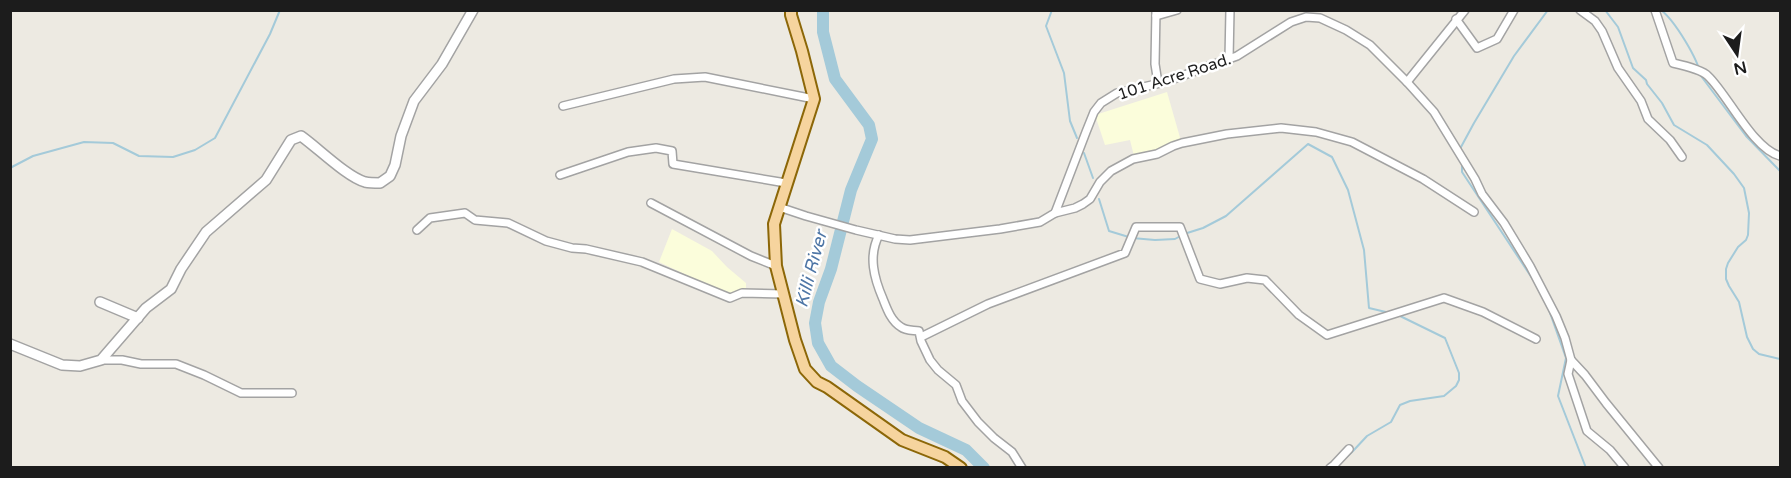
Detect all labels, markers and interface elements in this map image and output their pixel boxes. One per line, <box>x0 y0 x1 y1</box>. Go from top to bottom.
north arrow <box>1707 24 1767 84</box>
street label: 101 Acre Road. <box>1115 49 1234 105</box>
text: N <box>1732 56 1749 79</box>
water label: Killi River <box>790 226 832 310</box>

